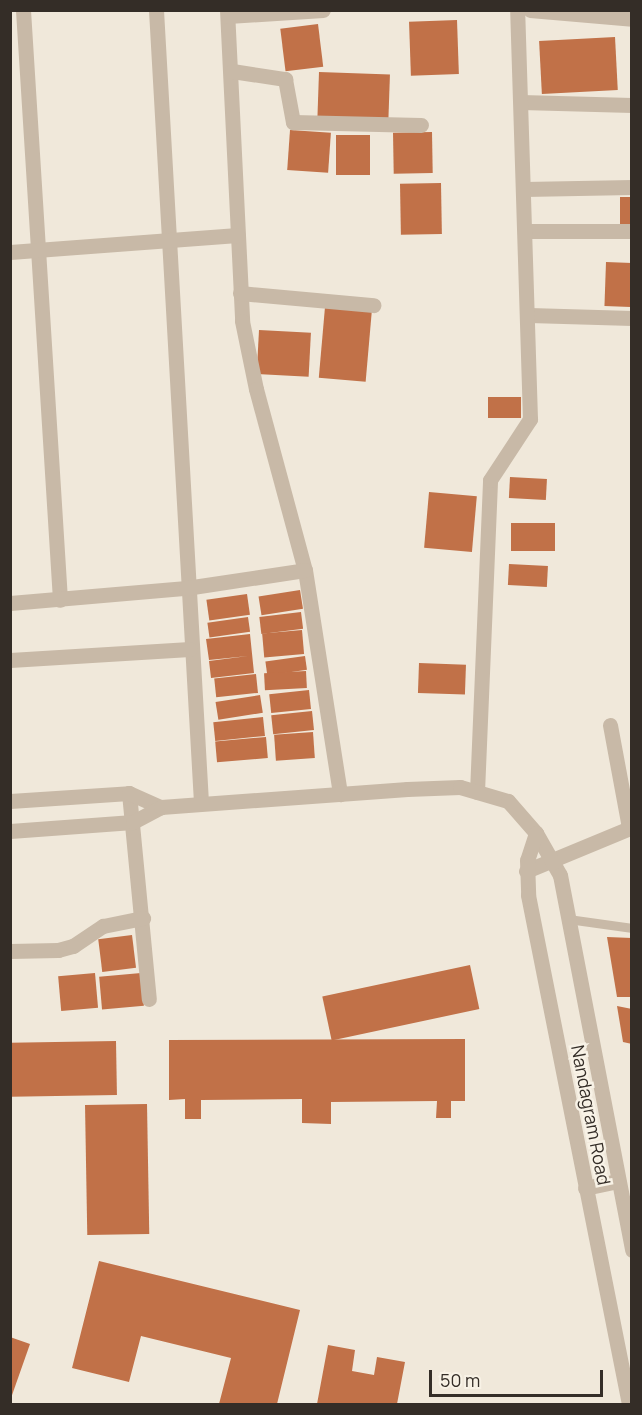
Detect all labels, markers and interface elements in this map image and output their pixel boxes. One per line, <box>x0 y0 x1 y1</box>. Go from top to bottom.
street label: Nandagram Road <box>567 1043 615 1187</box>
scale bar <box>432 1358 606 1396</box>
text: 50 m <box>440 1368 480 1392</box>

